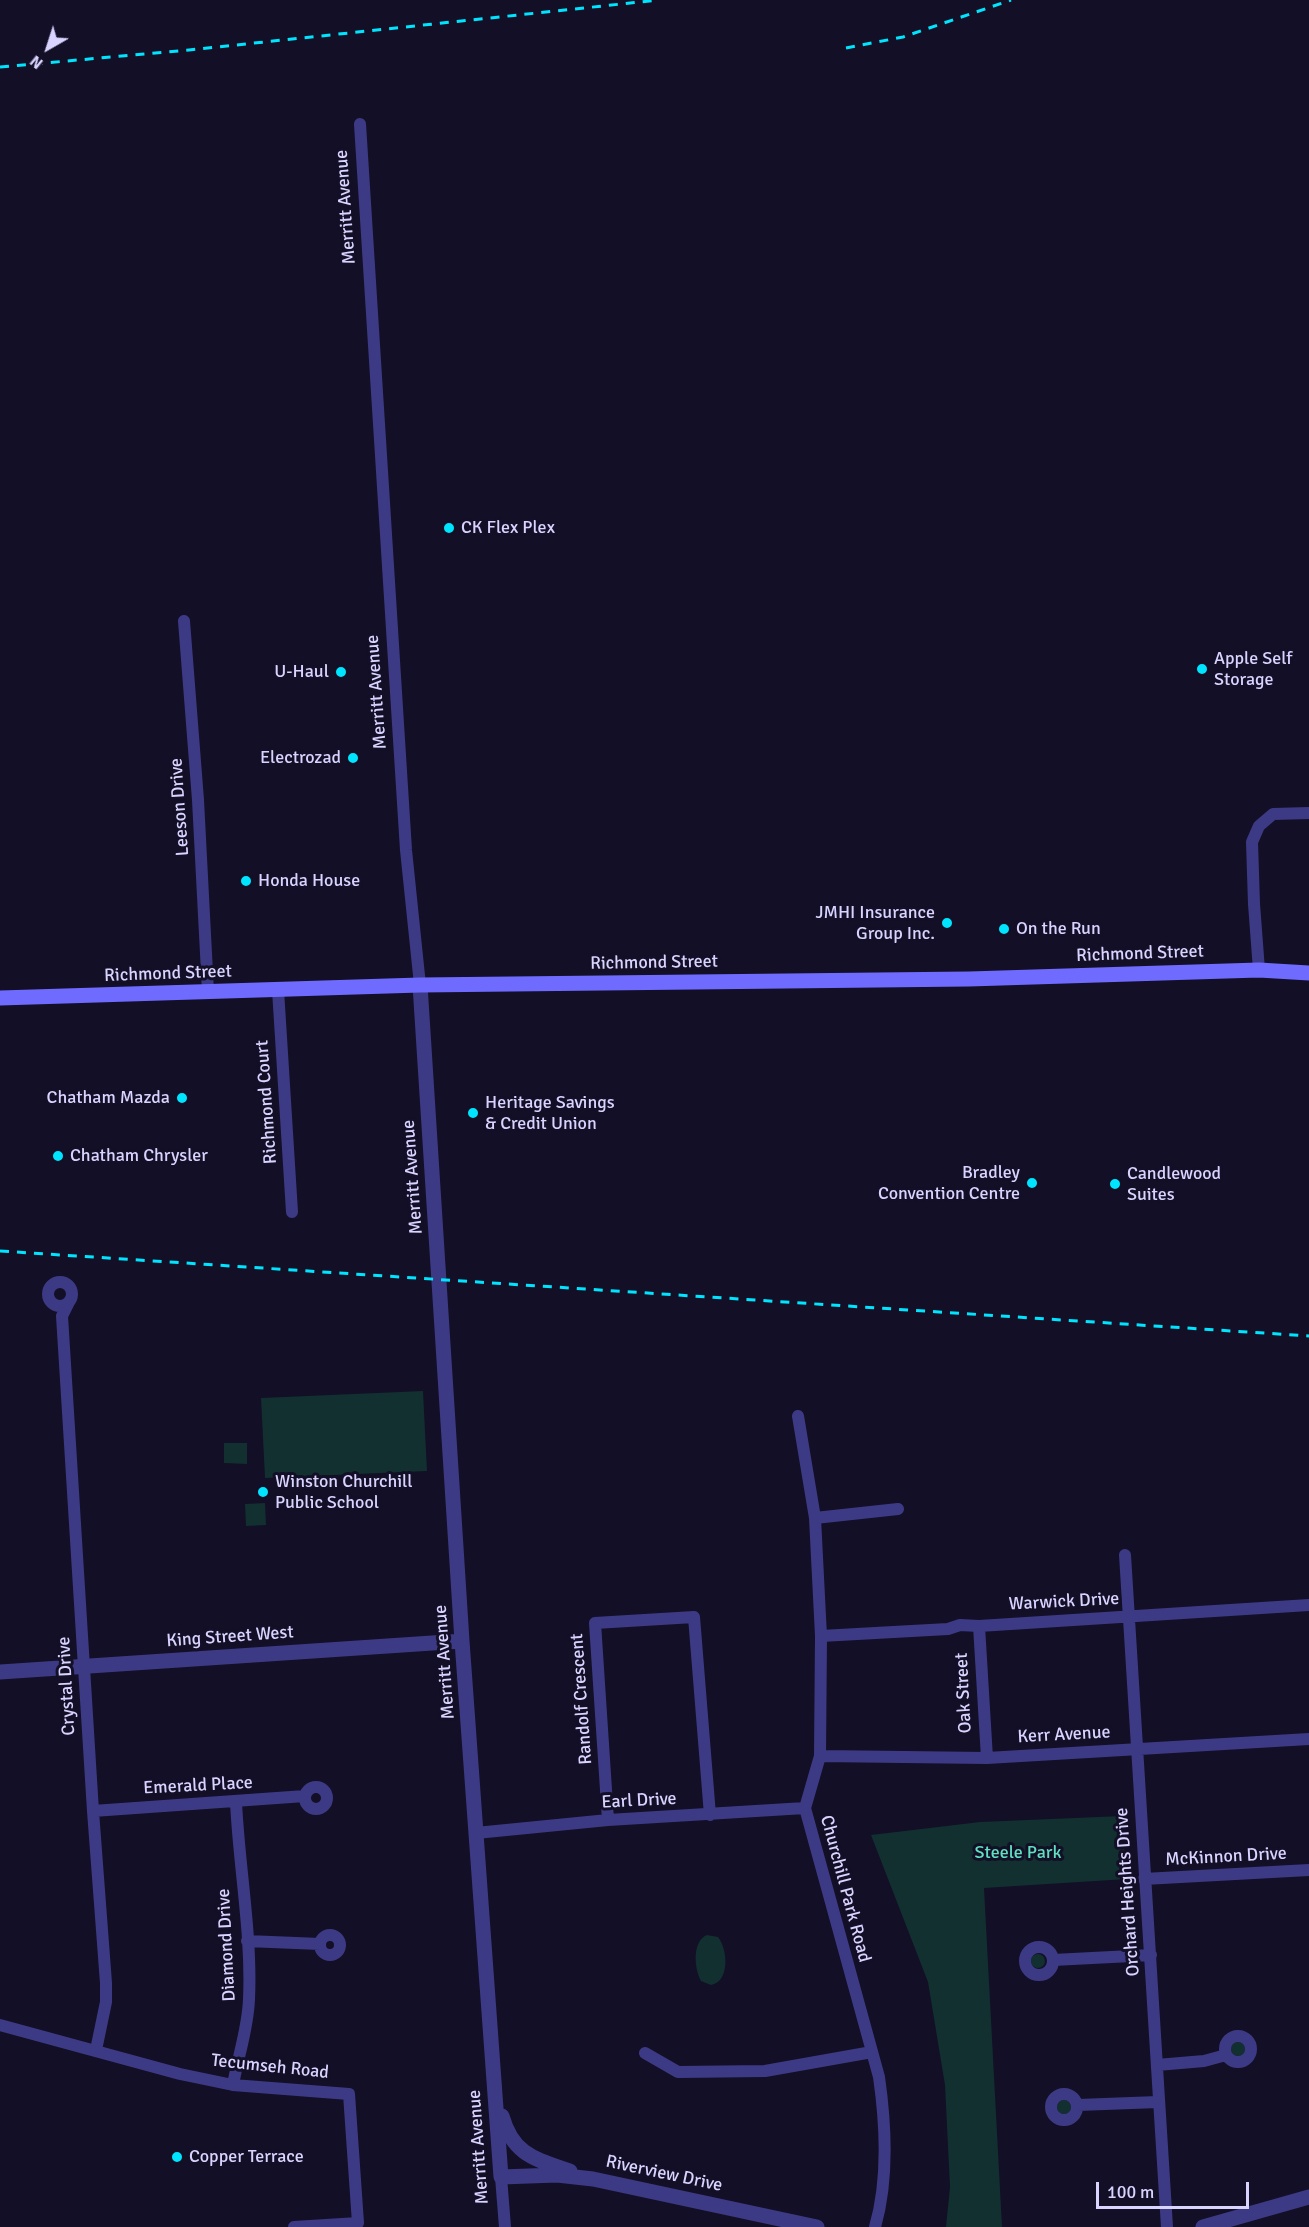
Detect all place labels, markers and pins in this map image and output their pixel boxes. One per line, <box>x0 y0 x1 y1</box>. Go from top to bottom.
place label: CK Flex Plex <box>461 517 555 539</box>
marker: CK Flex Plex <box>442 521 456 535</box>
place label: Apple Self Storage <box>1214 648 1292 690</box>
place label: U-Haul <box>274 661 329 683</box>
marker: Apple Self Storage <box>1195 662 1209 676</box>
marker: U-Haul <box>334 665 348 679</box>
place label: Electrozad <box>260 747 341 769</box>
marker: Electrozad <box>346 751 360 765</box>
place label: Honda House <box>258 870 360 892</box>
marker: Honda House <box>239 874 253 888</box>
place label: JMHI Insurance Group Inc. <box>815 902 935 944</box>
marker: JMHI Insurance Group Inc. <box>940 916 954 930</box>
place label: On the Run <box>1016 918 1101 940</box>
marker: On the Run <box>997 922 1011 936</box>
place label: Chatham Mazda <box>47 1087 170 1109</box>
marker: Chatham Mazda <box>175 1091 189 1105</box>
place label: Heritage Savings & Credit Union <box>485 1092 615 1134</box>
marker: Heritage Savings & Credit Union <box>466 1106 480 1120</box>
place label: Chatham Chrysler <box>70 1145 208 1167</box>
marker: Chatham Chrysler <box>51 1149 65 1163</box>
place label: Bradley Convention Centre <box>878 1162 1020 1204</box>
place label: Candlewood Suites <box>1127 1163 1221 1206</box>
marker: Bradley Convention Centre <box>1025 1176 1039 1190</box>
marker: Candlewood Suites <box>1108 1177 1122 1191</box>
place label: Winston Churchill Public School <box>275 1471 412 1514</box>
marker: Winston Churchill Public School <box>256 1485 270 1499</box>
place label: Copper Terrace <box>189 2146 304 2168</box>
marker: Copper Terrace <box>170 2150 184 2164</box>

